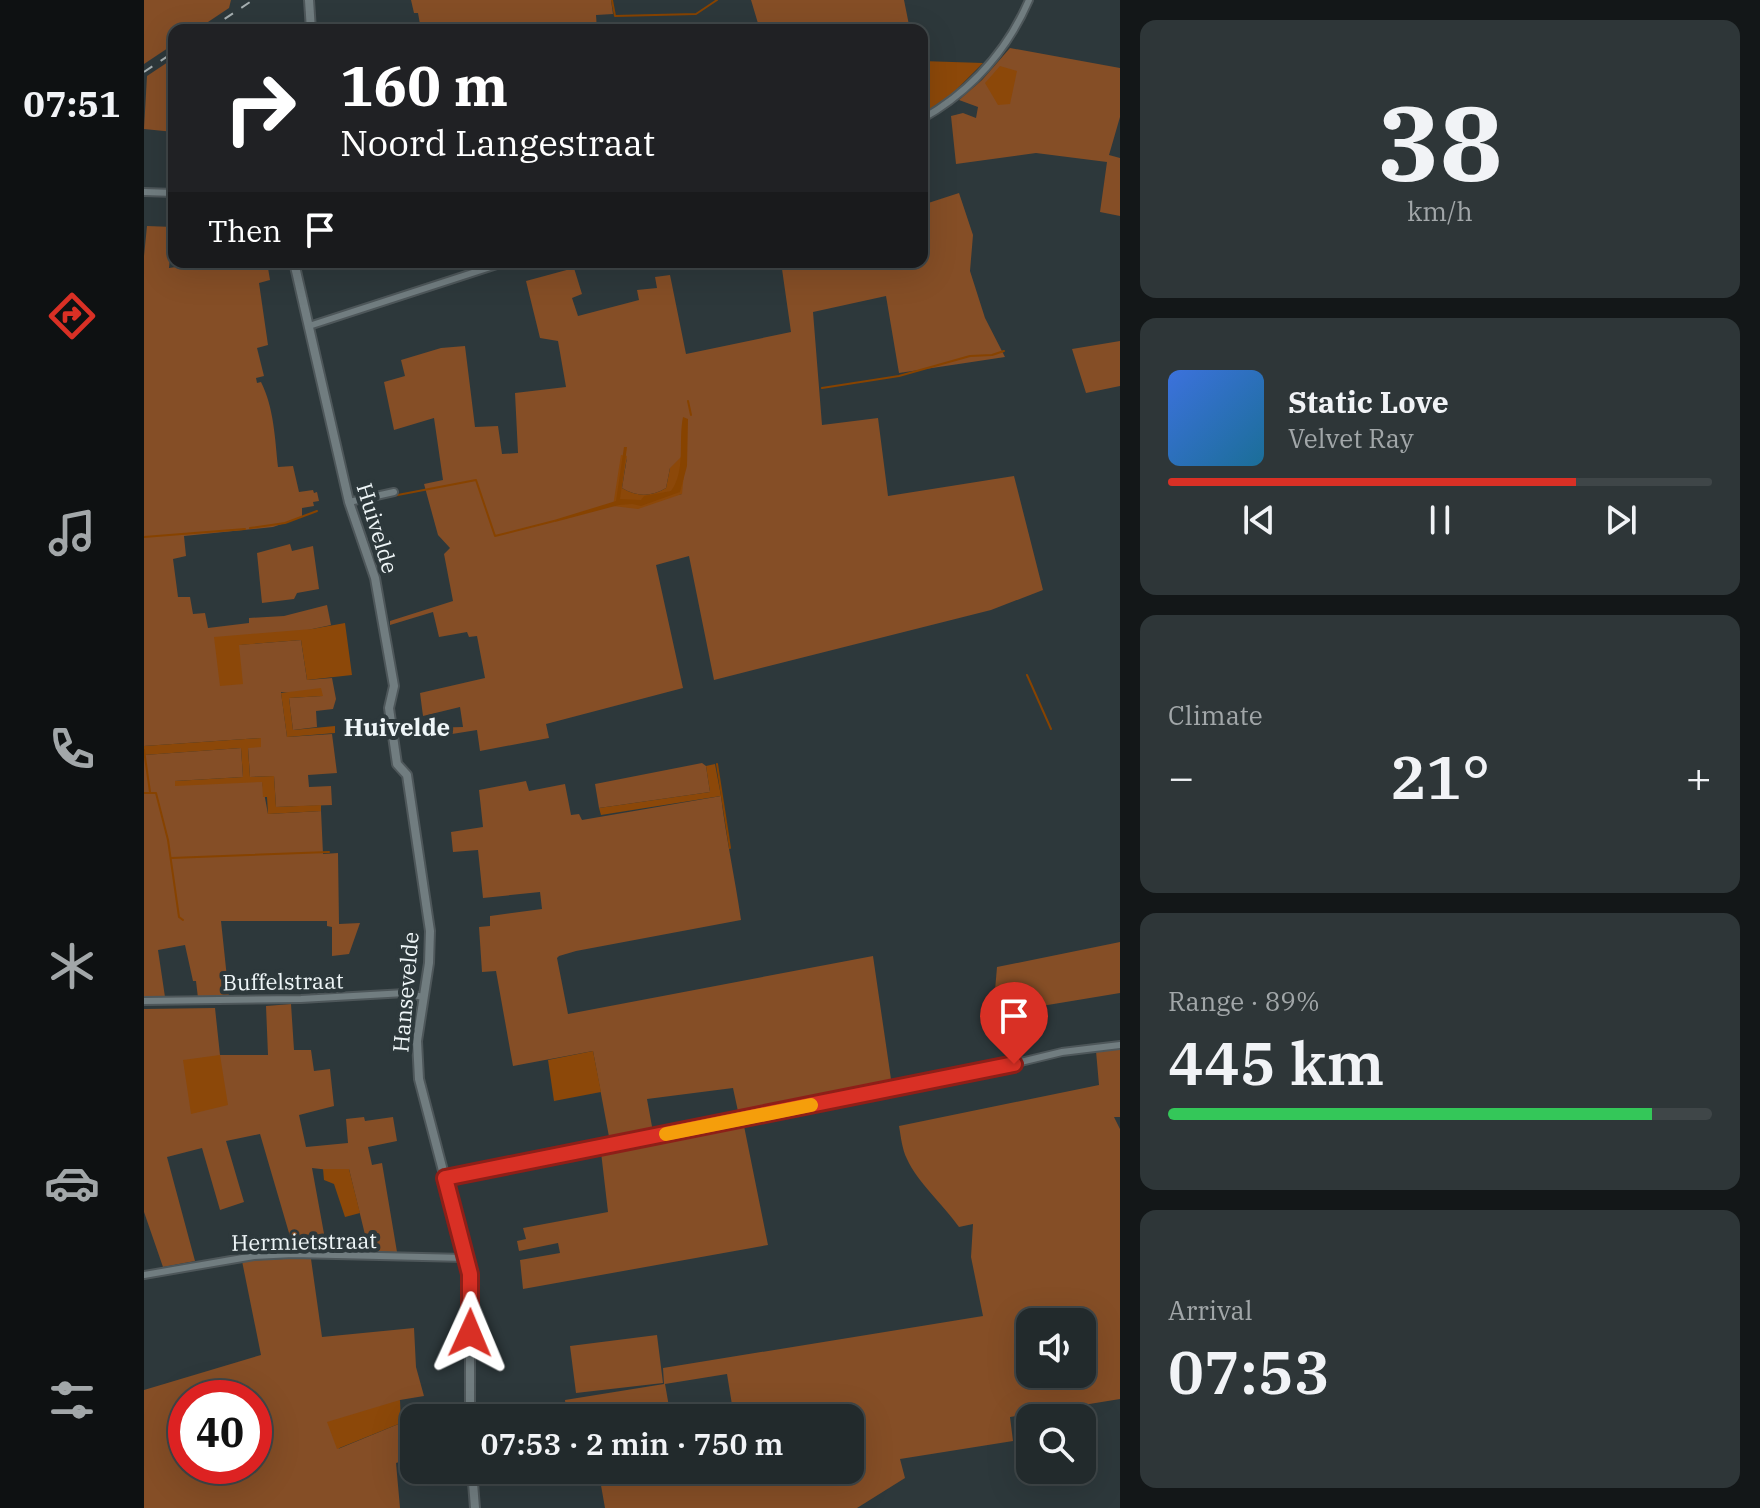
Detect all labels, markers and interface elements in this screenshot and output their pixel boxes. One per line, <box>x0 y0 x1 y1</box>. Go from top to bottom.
text: 160 m <box>340 49 508 121</box>
icon: right <box>208 56 312 160</box>
text: 38 <box>1378 74 1502 210</box>
text: 07:51 <box>23 80 121 127</box>
text: Noord Langestraat <box>340 119 655 166</box>
text: km/h <box>1407 194 1473 228</box>
icon: arrive <box>298 208 342 252</box>
text: Then <box>208 211 282 250</box>
icon: directions <box>44 288 100 344</box>
text: Static Love <box>1288 382 1449 421</box>
text: Velvet Ray <box>1288 421 1414 455</box>
street label: Huivelde <box>351 479 405 577</box>
icon: previous <box>1237 498 1281 542</box>
icon: pause <box>1418 498 1462 542</box>
icon: next <box>1599 498 1643 542</box>
icon: music <box>44 505 100 561</box>
text: Climate <box>1168 698 1263 732</box>
district label: Huivelde <box>344 711 450 743</box>
icon: phone <box>44 721 100 777</box>
text: 21° <box>1390 737 1490 816</box>
text: − <box>1168 748 1194 805</box>
text: + <box>1686 748 1712 805</box>
street label: Hansevelde <box>385 930 425 1054</box>
icon: climate <box>44 938 100 994</box>
street label: Buffelstraat <box>222 965 344 997</box>
pin <box>980 982 1048 1064</box>
text: Range · 89% <box>1168 984 1320 1018</box>
icon: arrive <box>992 994 1036 1038</box>
text: 445 km <box>1168 1023 1384 1102</box>
icon: car <box>44 1155 100 1211</box>
street label: Hermietstraat <box>231 1225 377 1257</box>
position arrow <box>428 1291 512 1375</box>
text: Arrival <box>1168 1293 1253 1327</box>
map controls <box>1016 1308 1096 1484</box>
button: sound <box>1016 1308 1096 1388</box>
text: 07:53 <box>1168 1332 1330 1411</box>
icon: filters <box>44 1372 100 1428</box>
speed limit sign: 40 <box>168 1380 272 1484</box>
button: search <box>1016 1404 1096 1484</box>
text: 07:53 · 2 min · 750 m <box>481 1424 783 1463</box>

